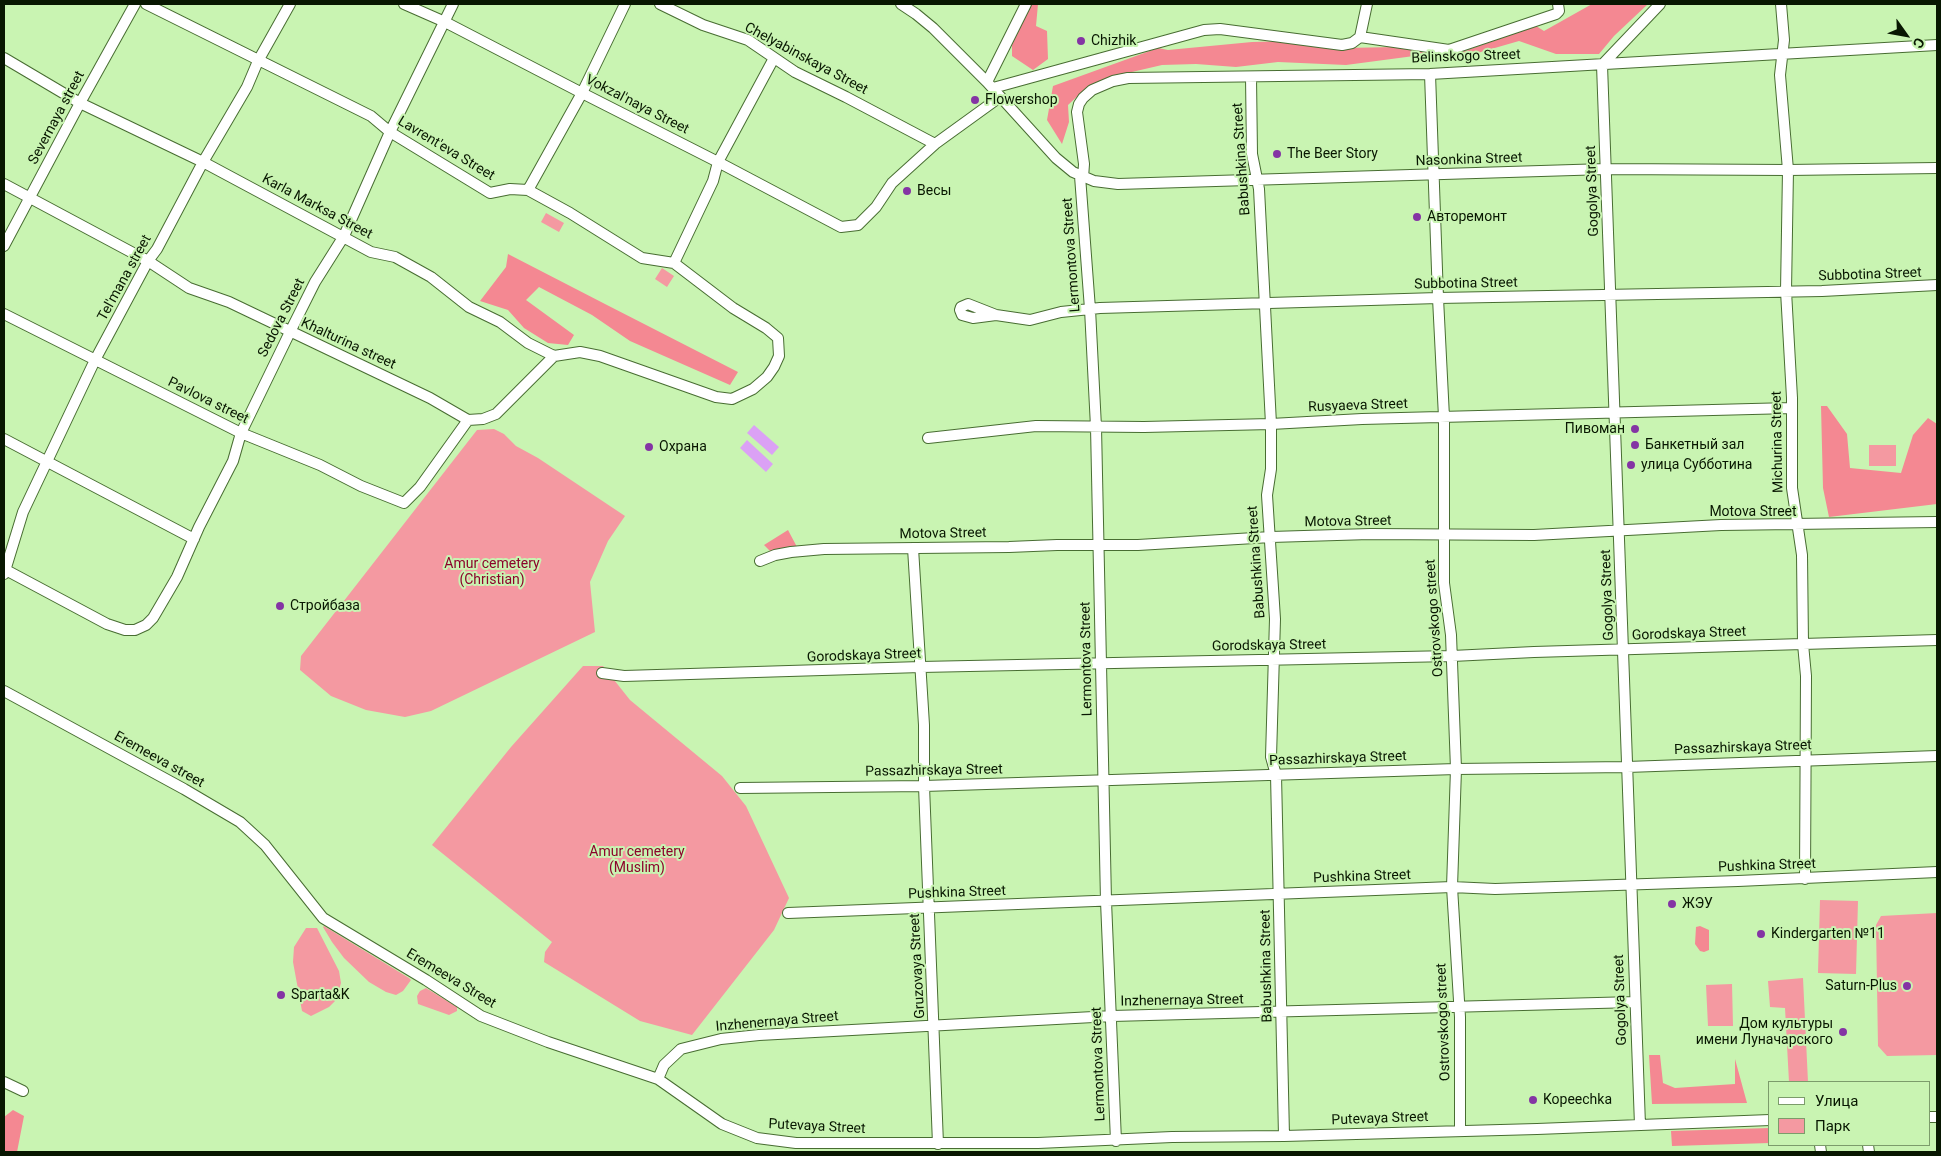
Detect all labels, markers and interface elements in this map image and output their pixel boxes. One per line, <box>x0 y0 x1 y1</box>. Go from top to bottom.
north arrow <box>1881 10 1931 60</box>
street label: Chelyabinskaya Street <box>742 19 870 99</box>
place label: Chizhik <box>1091 33 1136 49</box>
marker: Chizhik <box>1075 35 1087 47</box>
text: С <box>1910 35 1928 51</box>
street label: Belinskogo Street <box>1411 47 1521 67</box>
street label: Severnaya street <box>25 68 89 168</box>
street label: Vokzal'naya Street <box>583 72 691 138</box>
place label: Flowershop <box>985 92 1058 108</box>
marker: Flowershop <box>969 94 981 106</box>
street label: Babushkina Street <box>1230 102 1254 216</box>
street label: Lavrent'eva Street <box>394 113 498 185</box>
street label: Gogolya Street <box>1583 145 1603 237</box>
place label: The Beer Story <box>1287 146 1378 162</box>
marker: The Beer Story <box>1271 148 1283 160</box>
street label: Nasonkina Street <box>1415 150 1523 170</box>
street label: Karla Marksa Street <box>259 171 375 243</box>
place label: Весы <box>917 183 951 199</box>
marker: Весы <box>901 185 913 197</box>
street label: Lermontova Street <box>1060 197 1084 313</box>
place label: Авторемонт <box>1427 209 1507 225</box>
marker: Авторемонт <box>1411 211 1423 223</box>
street label: Tel'mana street <box>95 232 155 324</box>
street label: Subbotina Street <box>1818 265 1922 285</box>
street label: Subbotina Street <box>1414 275 1518 293</box>
street label: Sedova Street <box>255 276 309 360</box>
street label: Khalturina street <box>298 315 398 373</box>
street label: Pavlova street <box>165 374 251 428</box>
street label: Michurina Street <box>1769 391 1787 493</box>
street label: Rusyaeva Street <box>1308 396 1408 416</box>
place label: Пивоман <box>1565 421 1625 437</box>
marker: Пивоман <box>1629 423 1641 435</box>
place label: Банкетный зал <box>1645 437 1744 453</box>
place label: Охрана <box>659 439 707 455</box>
marker: Банкетный зал <box>1629 439 1641 451</box>
marker: Охрана <box>643 441 655 453</box>
place label: улица Субботина <box>1641 457 1752 473</box>
marker: улица Субботина <box>1625 459 1637 471</box>
street label: Motova Street <box>1709 504 1797 520</box>
street label: Babushkina Street <box>1245 505 1269 619</box>
street label: Motova Street <box>1304 513 1392 531</box>
street label: Motova Street <box>899 525 987 543</box>
street label: Gogolya Street <box>1598 549 1618 641</box>
park label: Amur cemetery (Christian) <box>444 556 540 588</box>
street label: Ostrovskogo street <box>1422 558 1448 678</box>
place label: Стройбаза <box>290 598 360 614</box>
marker: Стройбаза <box>274 600 286 612</box>
street label: Lermontova Street <box>1078 601 1096 717</box>
street label: Gorodskaya Street <box>1632 624 1746 644</box>
street label: Gorodskaya Street <box>1212 637 1326 655</box>
street label: Gorodskaya Street <box>807 646 921 666</box>
street label: Eremeeva street <box>111 728 207 792</box>
street label: Passazhirskaya Street <box>1674 737 1812 759</box>
street label: Passazhirskaya Street <box>1269 748 1407 770</box>
street label: Passazhirskaya Street <box>865 761 1003 781</box>
park label: Amur cemetery (Muslim) <box>589 844 685 876</box>
street label: Pushkina Street <box>1718 856 1816 876</box>
street label: Pushkina Street <box>1313 867 1411 887</box>
street label: Pushkina Street <box>908 883 1006 903</box>
place label: ЖЭУ <box>1682 896 1713 912</box>
marker: ЖЭУ <box>1666 898 1678 910</box>
street label: Babushkina Street <box>1258 909 1276 1023</box>
street label: Gruzovaya Street <box>907 913 929 1019</box>
place label: Kindergarten №11 <box>1771 926 1885 942</box>
marker: Kindergarten №11 <box>1755 928 1767 940</box>
street label: Eremeeva Street <box>403 946 499 1012</box>
street label: Gogolya Street <box>1611 954 1631 1046</box>
street label: Ostrovskogo street <box>1434 963 1454 1081</box>
place label: Saturn-Plus <box>1825 978 1897 994</box>
marker: Saturn-Plus <box>1901 980 1913 992</box>
place label: Sparta&K <box>291 987 350 1003</box>
marker: Sparta&K <box>275 989 287 1001</box>
street label: Inzhenernaya Street <box>1120 992 1244 1010</box>
street label: Lermontova Street <box>1089 1006 1109 1122</box>
street label: Inzhenernaya Street <box>715 1008 839 1036</box>
place label: Дом культуры имени Луначарского <box>1696 1016 1833 1048</box>
marker: Дом культуры имени Луначарского <box>1837 1026 1849 1038</box>
legend <box>1768 1081 1931 1146</box>
place label: Kopeechka <box>1543 1092 1612 1108</box>
text: Улица <box>1815 1092 1858 1110</box>
marker: Kopeechka <box>1527 1094 1539 1106</box>
street label: Putevaya Street <box>1331 1109 1429 1129</box>
street label: Putevaya Street <box>768 1116 866 1138</box>
text: Парк <box>1815 1117 1850 1135</box>

